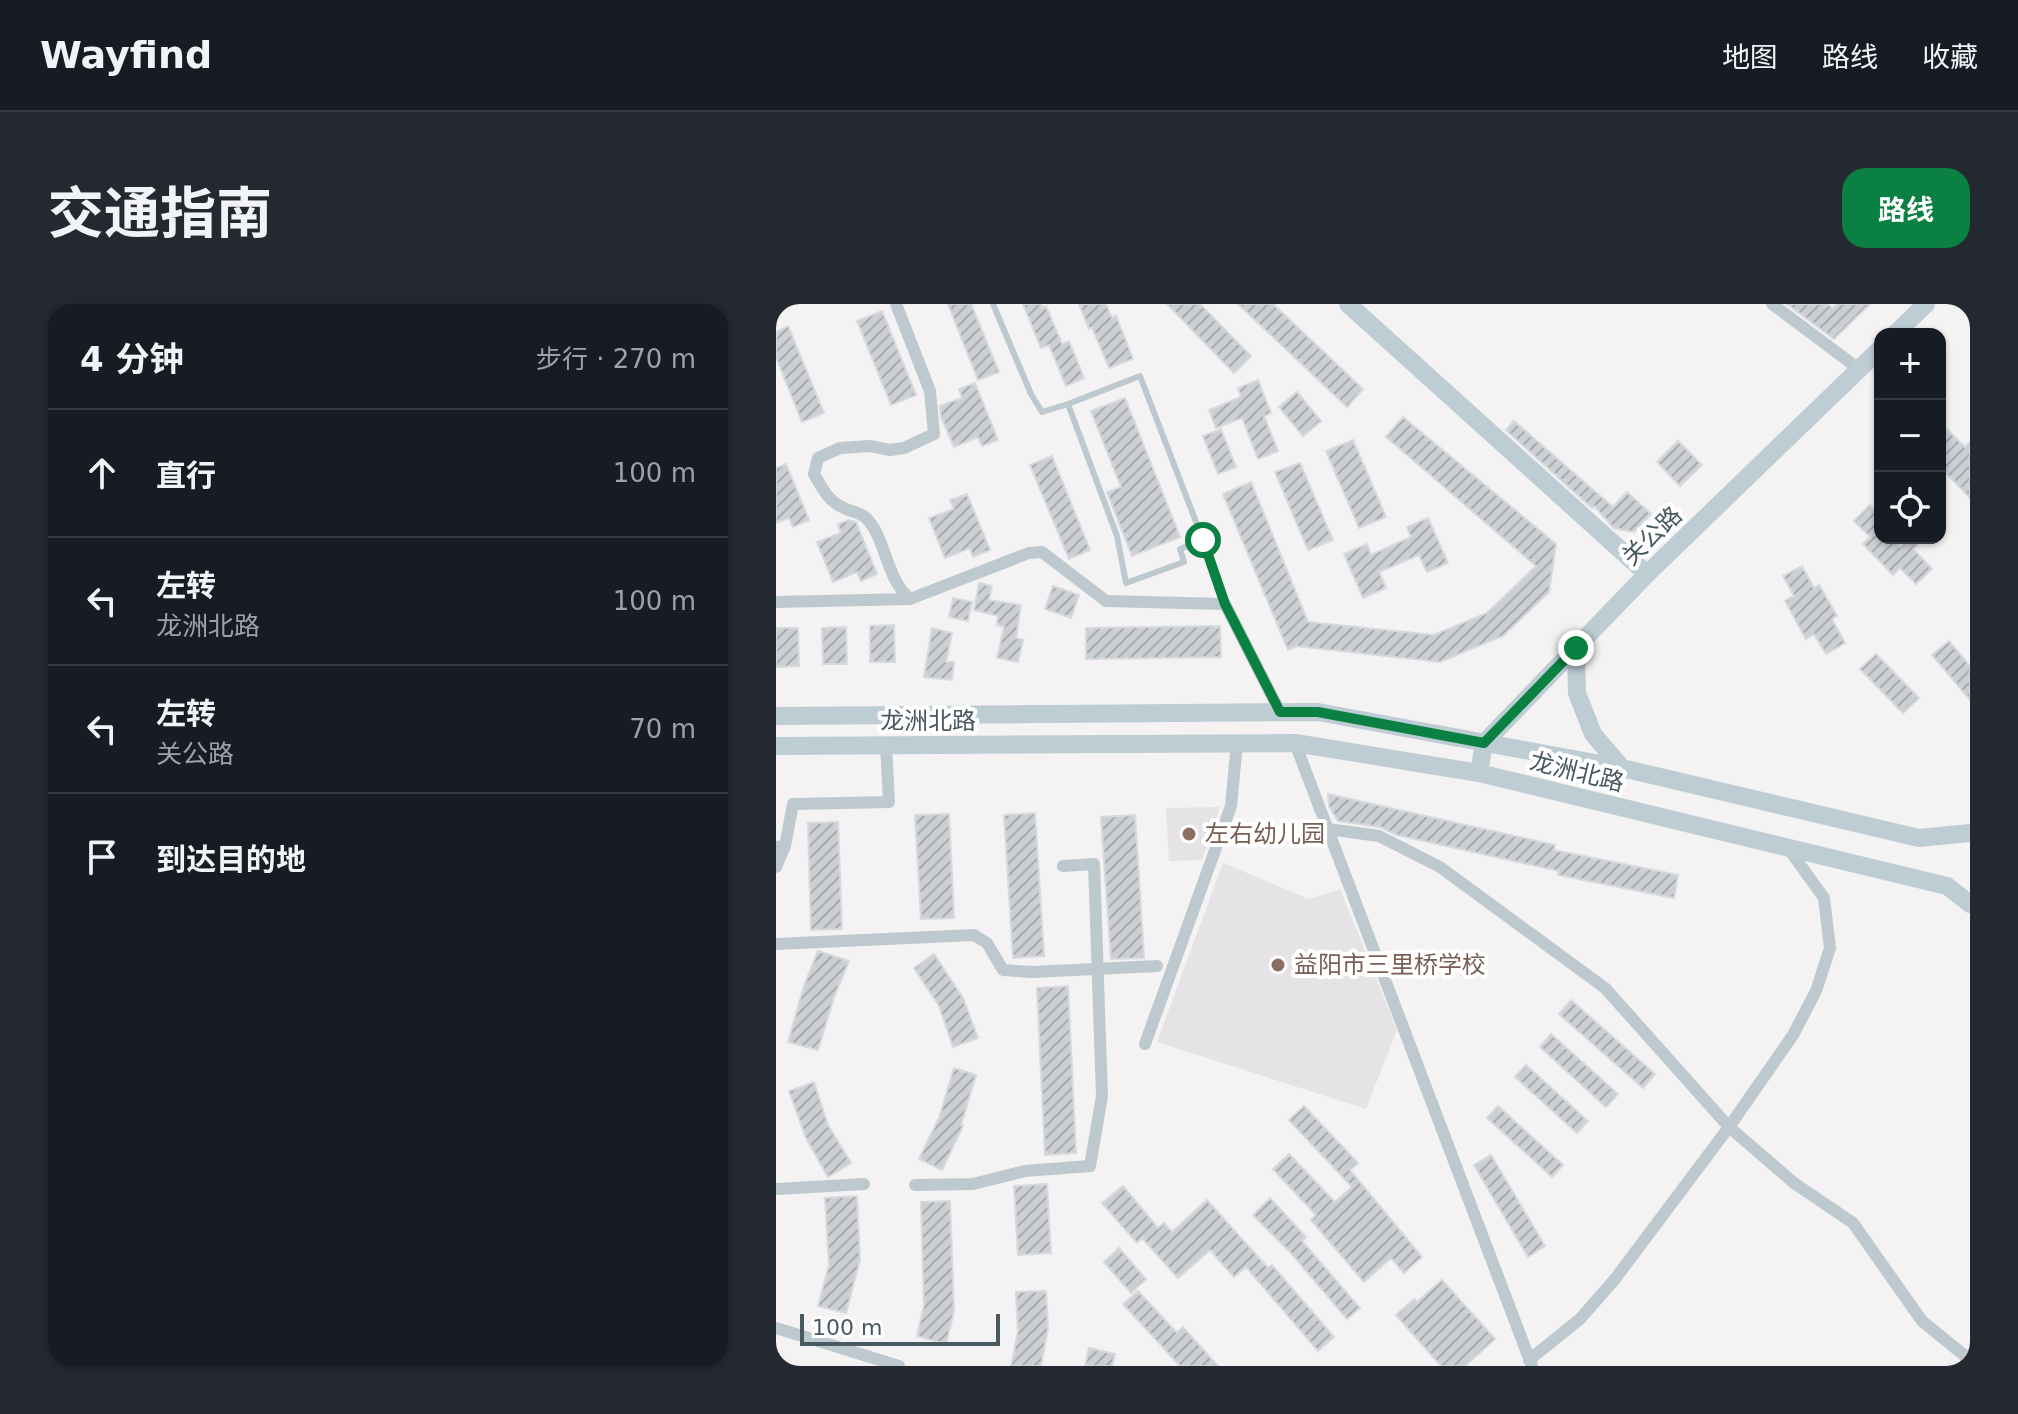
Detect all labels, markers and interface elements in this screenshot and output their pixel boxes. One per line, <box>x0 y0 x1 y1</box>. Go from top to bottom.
text: Wayfind <box>40 33 212 77</box>
text: 地图 <box>1722 41 1778 74</box>
text: 路线 <box>1822 41 1878 74</box>
text: 收藏 <box>1922 41 1978 74</box>
button: 路线 <box>1842 168 1970 248</box>
text: 交通指南 <box>48 181 272 246</box>
map controls <box>1874 328 1946 544</box>
button: + <box>1874 328 1946 400</box>
text: 4 分钟 <box>80 339 184 379</box>
text: 步行 · 270 m <box>536 344 696 374</box>
button: − <box>1874 400 1946 472</box>
icon: ahead <box>80 451 124 495</box>
text: 直行 <box>156 458 216 493</box>
text: 100 m <box>613 458 696 488</box>
button: locate <box>1874 472 1946 544</box>
street label: 关公路 <box>1616 501 1688 571</box>
route start <box>1185 522 1221 558</box>
text: 左转 <box>156 568 216 603</box>
icon: left <box>80 579 124 623</box>
text: 100 m <box>613 586 696 616</box>
text: 龙洲北路 <box>156 611 260 641</box>
route end <box>1558 630 1594 666</box>
text: 左转 <box>156 696 216 731</box>
icon: left <box>80 707 124 751</box>
street label: 龙洲北路 <box>880 707 976 735</box>
text: 70 m <box>629 714 696 744</box>
text: 关公路 <box>156 739 234 769</box>
street label: 龙洲北路 <box>1527 747 1627 797</box>
place label: 左右幼儿园 <box>1205 820 1325 848</box>
marker: 左右幼儿园 <box>1180 825 1198 843</box>
icon: arrive <box>80 835 124 879</box>
text: 到达目的地 <box>156 842 306 877</box>
place label: 益阳市三里桥学校 <box>1294 951 1486 979</box>
marker: 益阳市三里桥学校 <box>1269 956 1287 974</box>
scale bar <box>800 1310 1000 1346</box>
text: 100 m <box>812 1315 882 1340</box>

